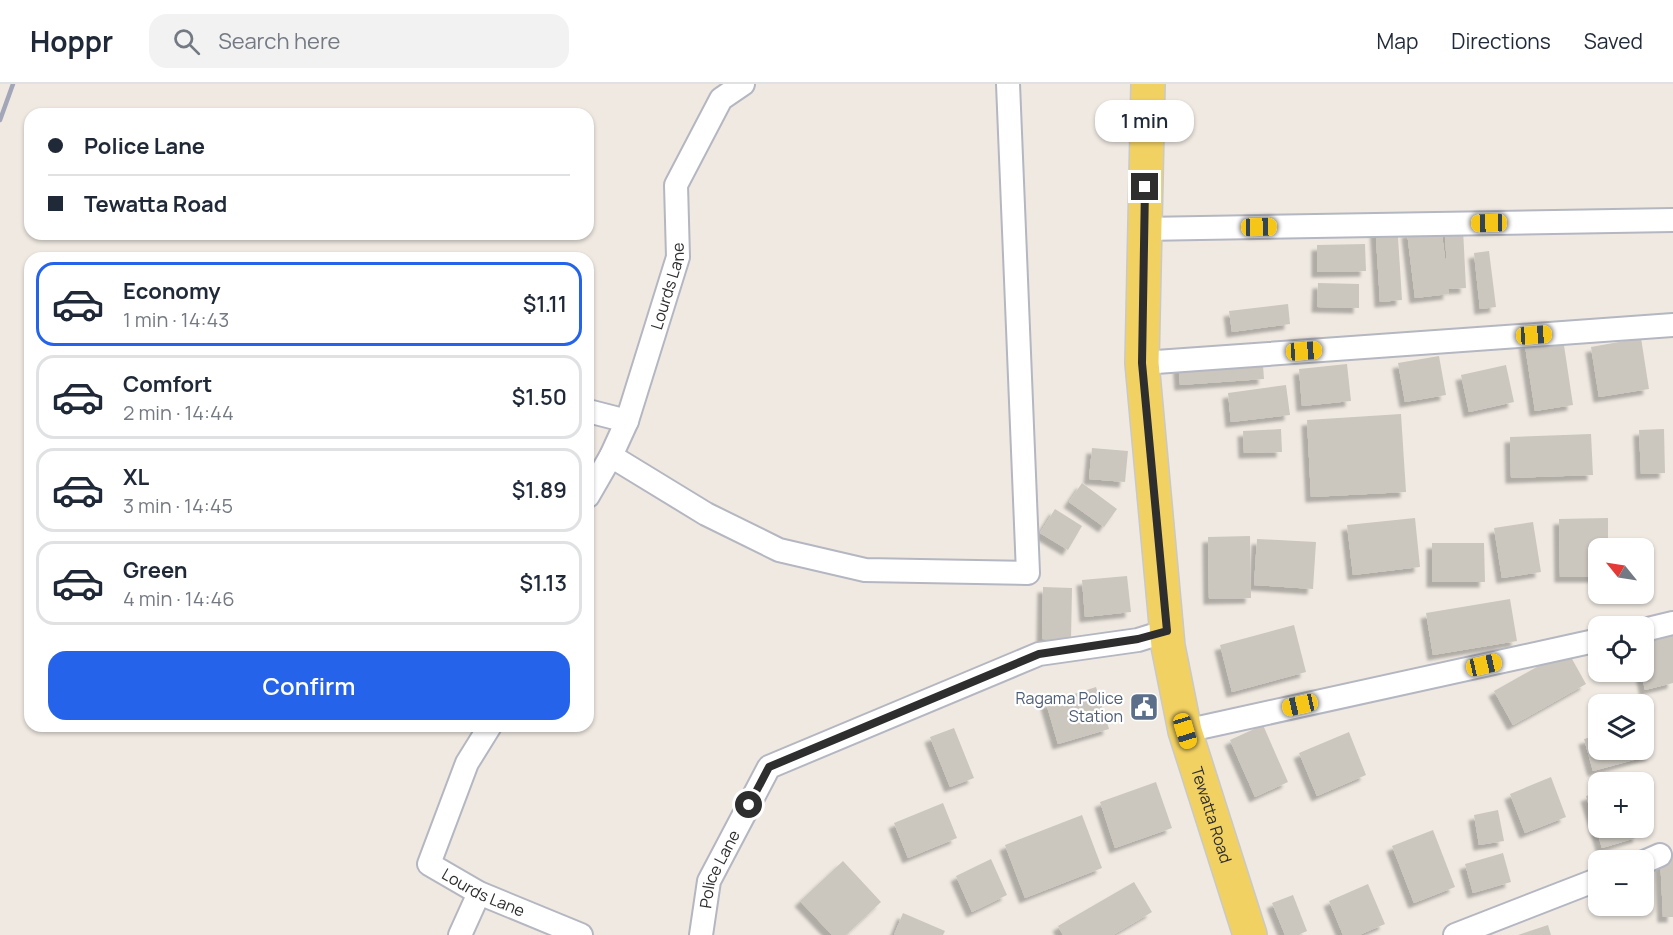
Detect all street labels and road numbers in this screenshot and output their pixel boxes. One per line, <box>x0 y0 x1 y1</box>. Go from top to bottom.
street label: Lourds Lane <box>645 242 689 332</box>
street label: Tewatta Road <box>1186 764 1237 866</box>
street label: Police Lane <box>694 826 745 910</box>
street label: Lourds Lane <box>438 863 528 922</box>

